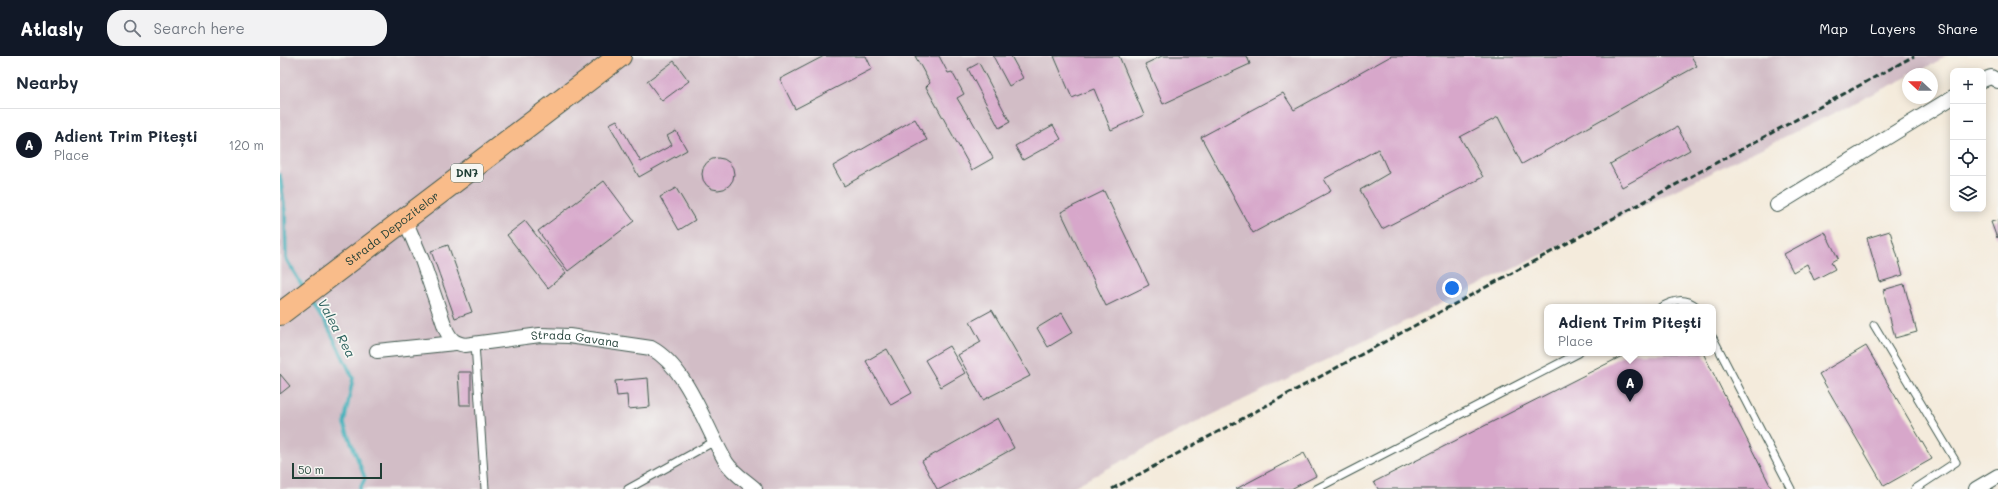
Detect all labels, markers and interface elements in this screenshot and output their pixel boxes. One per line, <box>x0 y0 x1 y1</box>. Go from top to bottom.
search box <box>107 10 387 46</box>
text: Atlasly <box>20 16 83 41</box>
icon: search <box>121 17 143 39</box>
text: Search here <box>153 18 245 38</box>
text: Map <box>1819 19 1848 38</box>
text: Layers <box>1870 19 1916 38</box>
text: Share <box>1938 19 1978 38</box>
north arrow <box>1902 68 1938 104</box>
map controls <box>1950 68 1986 212</box>
button: + <box>1950 68 1986 104</box>
text: Nearby <box>16 71 78 93</box>
button: − <box>1950 104 1986 140</box>
text: Adient Trim Pitești <box>54 126 198 146</box>
text: A <box>24 136 34 153</box>
text: 120 m <box>228 136 264 153</box>
button: locate <box>1950 140 1986 176</box>
text: Place <box>54 146 89 163</box>
road number: DN7 <box>451 164 483 182</box>
button: layers <box>1950 176 1986 212</box>
street label: Strada Depozitelor <box>341 187 442 269</box>
your location <box>1442 278 1462 298</box>
water label: Valea Rea <box>315 295 360 360</box>
popup <box>1544 304 1716 356</box>
text: Adient Trim Pitești <box>1558 312 1702 332</box>
street label: Strada Gavana <box>530 326 621 350</box>
text: Place <box>1558 332 1593 349</box>
pin: A <box>1617 369 1643 402</box>
scale bar <box>292 461 382 480</box>
text: 50 m <box>298 462 324 477</box>

